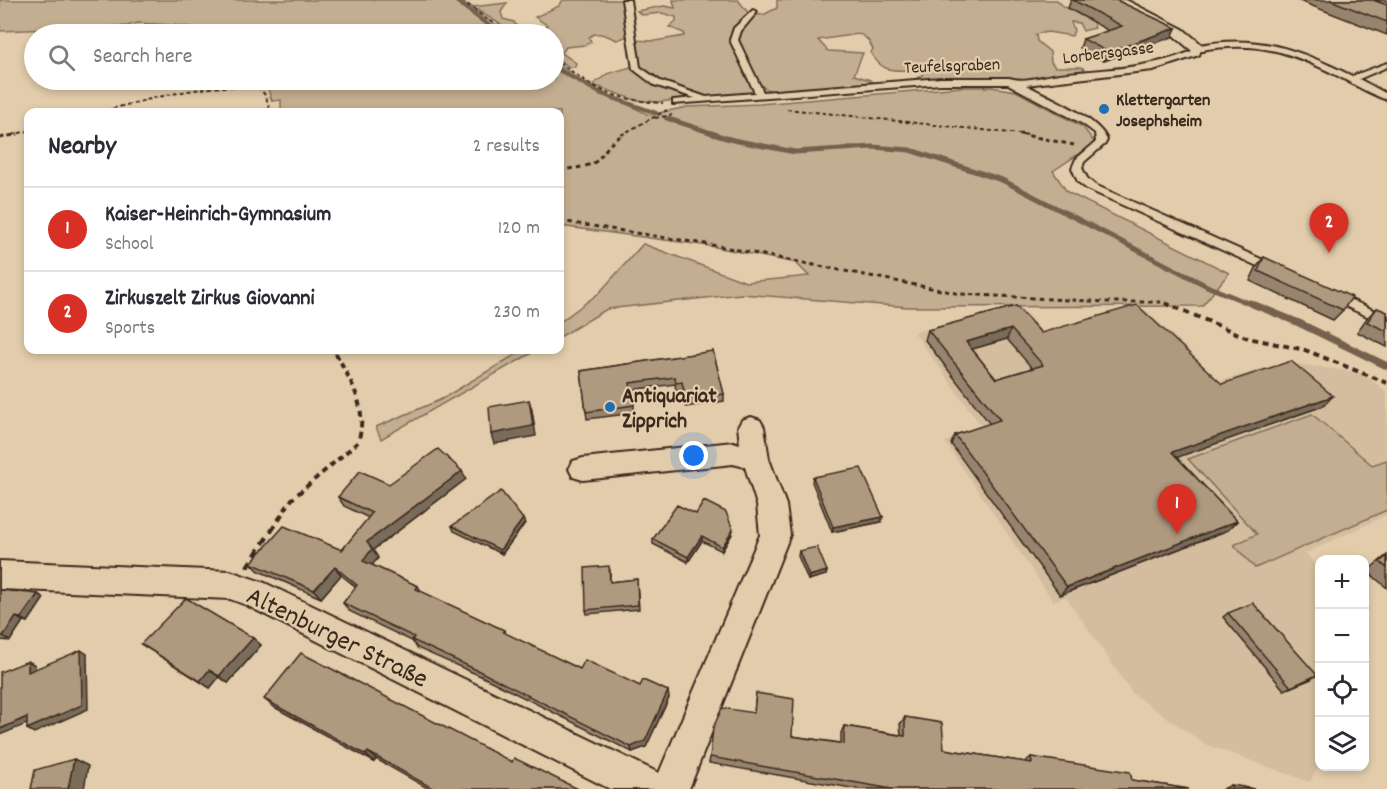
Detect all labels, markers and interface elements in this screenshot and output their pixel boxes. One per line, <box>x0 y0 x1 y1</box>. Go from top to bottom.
search box <box>24 24 564 90</box>
street label: Lorbersgasse <box>1061 36 1155 72</box>
icon: search <box>45 41 78 74</box>
text: Search here <box>93 42 192 73</box>
street label: Teufelsgraben <box>904 53 1001 82</box>
place label: Klettergarten Josephsheim <box>1116 89 1210 135</box>
marker: Klettergarten Josephsheim <box>1097 102 1111 116</box>
text: Nearby <box>48 129 116 166</box>
text: 2 results <box>473 133 540 161</box>
text: Kaiser-Heinrich-Gymnasium <box>105 200 331 231</box>
pin: 2 <box>1310 204 1348 253</box>
text: 1 <box>65 215 70 243</box>
text: 120 m <box>498 215 540 243</box>
text: School <box>105 231 154 259</box>
text: Zirkuszelt Zirkus Giovanni <box>105 284 315 315</box>
text: 2 <box>63 299 72 327</box>
text: 230 m <box>493 299 540 327</box>
text: Sports <box>105 315 155 343</box>
place label: Antiquariat Zipprich <box>622 382 717 438</box>
marker: Antiquariat Zipprich <box>603 400 617 414</box>
your location <box>679 441 708 470</box>
pin: 1 <box>1158 484 1196 534</box>
map controls <box>1315 555 1369 771</box>
button: + <box>1315 555 1369 609</box>
street label: Altenburger Straße <box>239 578 434 700</box>
button: − <box>1315 609 1369 663</box>
button: locate <box>1315 663 1369 717</box>
button: layers <box>1315 717 1369 771</box>

